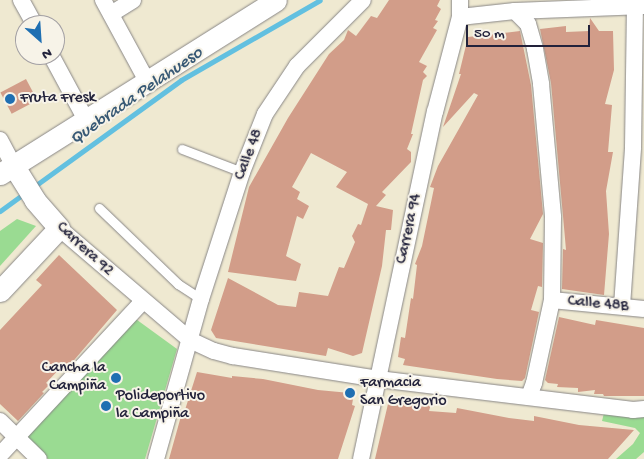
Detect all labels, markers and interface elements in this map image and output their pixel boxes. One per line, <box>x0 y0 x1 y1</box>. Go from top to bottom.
north arrow <box>15 15 65 65</box>
scale bar <box>469 15 593 47</box>
text: 50 m <box>474 25 505 43</box>
text: N <box>39 43 54 63</box>
water label: Quebrada Pelahueso <box>66 43 208 151</box>
place label: Fruta Fresk <box>20 89 96 109</box>
marker: Fruta Fresk <box>4 93 16 105</box>
street label: Calle 48 <box>232 127 268 183</box>
street label: Carrera 94 <box>393 192 427 266</box>
street label: Carrera 92 <box>51 219 117 281</box>
street label: Calle 48B <box>567 293 629 317</box>
place label: Cancha la Campiña <box>42 359 106 397</box>
marker: Cancha la Campiña <box>110 372 122 384</box>
place label: Farmacia San Gregorio <box>360 374 447 412</box>
place label: Polideportivo la Campiña <box>116 387 205 425</box>
marker: Farmacia San Gregorio <box>344 387 356 399</box>
marker: Polideportivo la Campiña <box>100 400 112 412</box>

